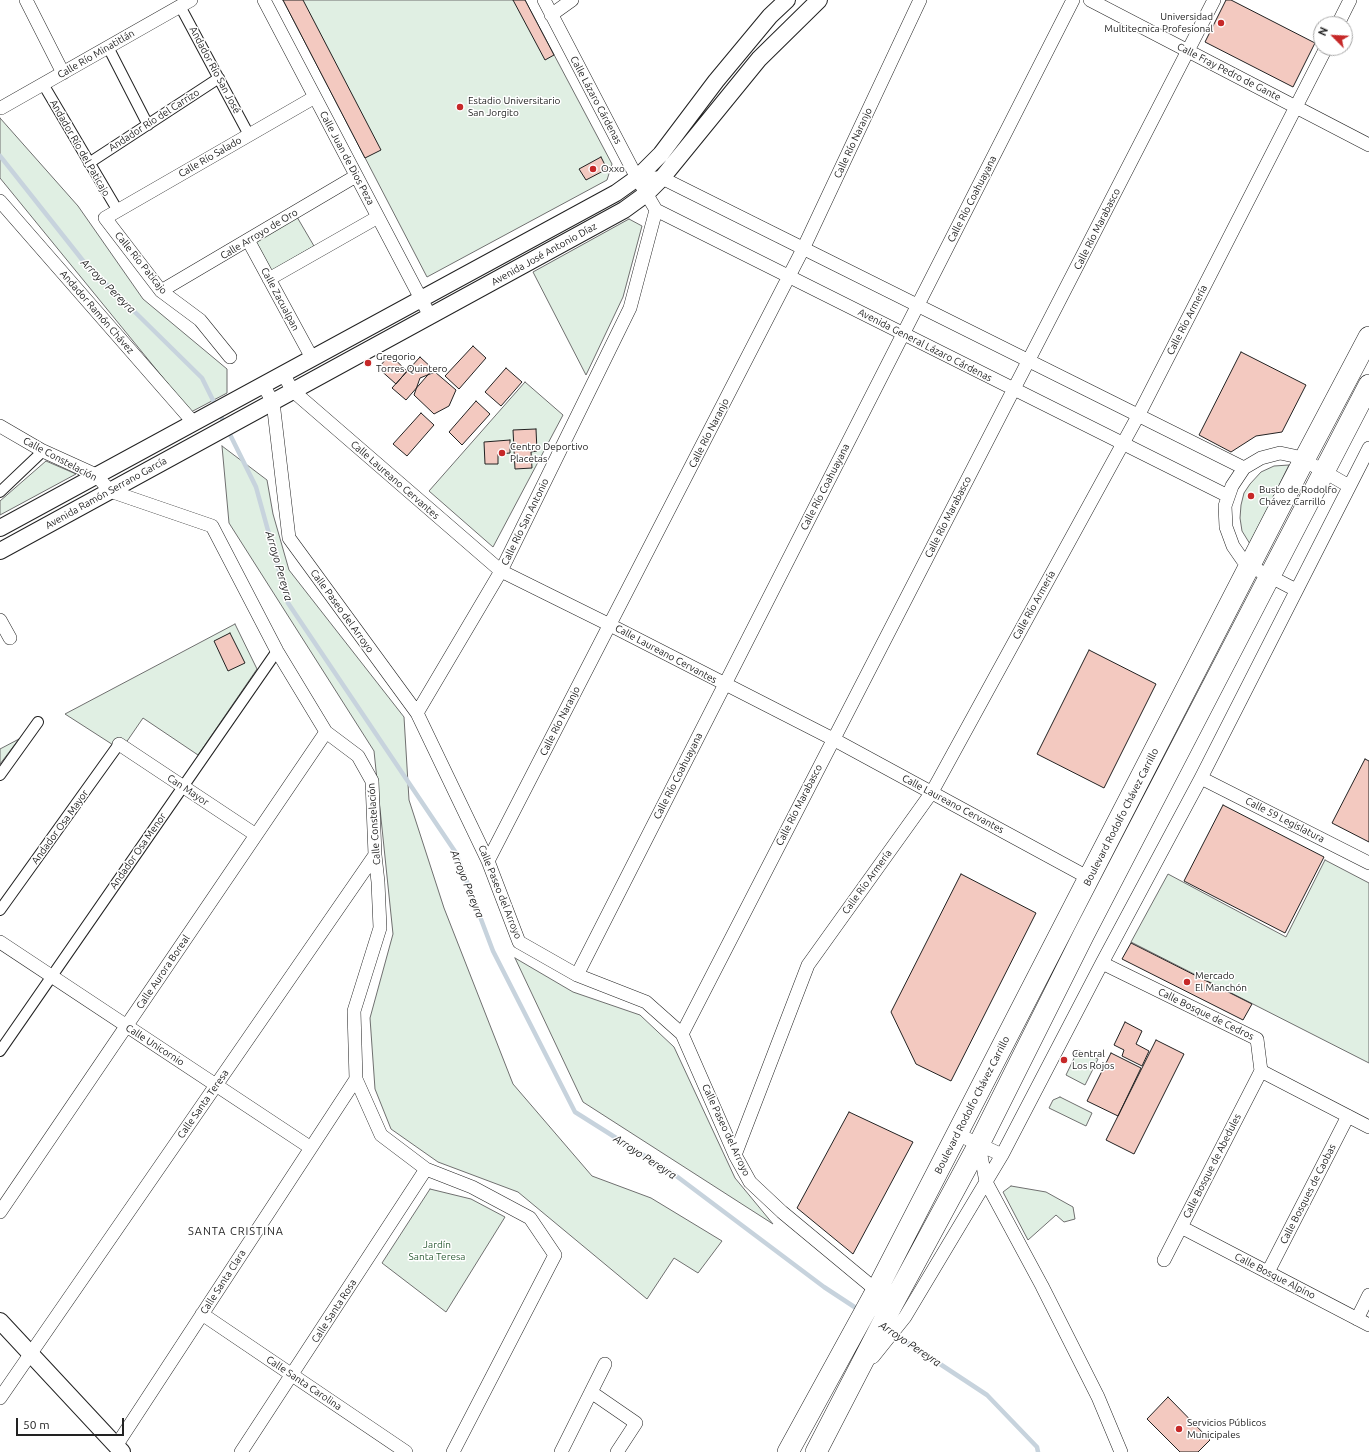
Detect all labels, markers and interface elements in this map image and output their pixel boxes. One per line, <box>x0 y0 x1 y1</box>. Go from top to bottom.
place label: Universidad Multitecnica Profesional <box>1104 11 1213 34</box>
north arrow <box>1313 16 1353 56</box>
marker: Universidad Multitecnica Profesional <box>1216 18 1226 28</box>
street label: Andador Río San José <box>187 24 243 116</box>
text: N <box>1316 25 1330 38</box>
street label: Calle Río Minatitlán <box>55 27 137 81</box>
street label: Calle Fray Pedro de Gante <box>1175 41 1283 103</box>
street label: Calle Lázaro Cárdenas <box>568 54 624 146</box>
street label: Andador Río del Carrizo <box>106 86 202 154</box>
place label: Estadio Universitario San Jorgito <box>468 95 560 118</box>
street label: Andador Río del Paticajo <box>47 98 113 198</box>
marker: Estadio Universitario San Jorgito <box>455 102 465 112</box>
street label: Calle Río Naranjo <box>831 106 875 180</box>
street label: Calle Juan de Dios Peza <box>317 109 377 207</box>
street label: Calle Río Salado <box>176 134 244 180</box>
street label: Calle Río Coahuayana <box>945 154 999 244</box>
place label: Oxxo <box>601 163 625 175</box>
marker: Oxxo <box>588 164 598 174</box>
street label: Calle Río Marabasco <box>1071 186 1123 272</box>
street label: Calle Arroyo de Oro <box>218 206 300 262</box>
street label: Avenida José Antonio Díaz <box>489 220 599 288</box>
street label: Calle Río Paticajo <box>112 229 170 297</box>
water label: Arroyo Pereyra <box>78 256 138 316</box>
street label: Calle Zacualpan <box>258 265 302 333</box>
street label: Andador Ramón Chávez <box>57 268 137 356</box>
street label: Calle Río Armería <box>1164 283 1210 357</box>
street label: Avenida General Lázaro Cárdenas <box>856 306 994 384</box>
place label: Gregorio Torres Quintero <box>376 351 447 374</box>
marker: Gregorio Torres Quintero <box>363 358 373 368</box>
street label: Calle Río Naranjo <box>686 396 732 470</box>
street label: Calle Constelación <box>21 434 99 484</box>
street label: Calle Laureano Cervantes <box>348 438 442 522</box>
place label: Centro Deportivo Placetas <box>510 441 588 464</box>
street label: Calle Río Coahuayana <box>798 442 852 532</box>
marker: Centro Deportivo Placetas <box>497 448 507 458</box>
street label: Avenida Ramón Serrano García <box>43 455 169 531</box>
street label: Calle Río Marabasco <box>922 474 974 560</box>
street label: Calle Río San Antonio <box>499 476 551 568</box>
place label: Busto de Rodolfo Chávez Carrillo <box>1259 484 1337 508</box>
marker: Busto de Rodolfo Chávez Carrillo <box>1246 491 1256 501</box>
water label: Arroyo Pereyra <box>263 530 295 602</box>
street label: Calle Paseo del Arroyo <box>308 567 376 655</box>
street label: Calle Río Armería <box>1010 568 1058 642</box>
street label: Calle Laureano Cervantes <box>613 622 719 686</box>
street label: Calle Río Naranjo <box>537 684 583 758</box>
street label: Calle Río Coahuayana <box>651 731 705 821</box>
street label: Boulevard Rodolfo Chávez Carrillo <box>1081 746 1161 888</box>
street label: Calle Río Marabasco <box>773 762 825 848</box>
street label: Can Mayor <box>165 772 211 808</box>
street label: Calle Laureano Cervantes <box>900 772 1006 836</box>
street label: Calle Constelación <box>365 783 383 865</box>
street label: Andador Osa Mayor <box>29 788 91 866</box>
street label: Calle 59 Legislatura <box>1243 795 1327 845</box>
street label: Andador Osa Menor <box>107 811 169 891</box>
street label: Calle Paseo del Arroyo <box>476 843 524 941</box>
street label: Calle Río Armería <box>840 847 894 917</box>
water label: Arroyo Pereyra <box>447 848 487 920</box>
street label: Calle Aurora Boreal <box>134 933 192 1011</box>
place label: Mercado El Manchón <box>1195 970 1247 994</box>
marker: Mercado El Manchón <box>1182 977 1192 987</box>
street label: Calle Bosque de Cedros <box>1156 986 1256 1042</box>
street label: Calle Unicornio <box>123 1022 187 1068</box>
street label: Boulevard Rodolfo Chávez Carrillo <box>932 1034 1012 1176</box>
place label: Central Los Rojos <box>1072 1048 1114 1072</box>
marker: Central Los Rojos <box>1059 1055 1069 1065</box>
street label: Calle Santa Teresa <box>175 1067 231 1141</box>
street label: Calle Paseo del Arroyo <box>699 1082 753 1178</box>
street label: Calle Bosque de Abedules <box>1180 1112 1244 1220</box>
water label: Arroyo Pereyra <box>611 1132 679 1182</box>
street label: Calle Bosques de Caobas <box>1278 1142 1338 1246</box>
district label: SANTA CRISTINA <box>188 1224 284 1238</box>
park label: Jardín Santa Teresa <box>409 1239 465 1262</box>
street label: Calle Santa Clara <box>198 1247 248 1317</box>
street label: Calle Bosque Alpino <box>1233 1250 1317 1302</box>
street label: Calle Santa Rosa <box>309 1277 359 1345</box>
water label: Arroyo Pereyra <box>876 1318 944 1370</box>
street label: Calle Santa Carolina <box>264 1353 344 1413</box>
scale bar <box>18 1410 126 1436</box>
place label: Servicios Públicos Municipales <box>1187 1417 1266 1440</box>
text: 50 m <box>23 1418 50 1431</box>
marker: Servicios Públicos Municipales <box>1174 1424 1184 1434</box>

